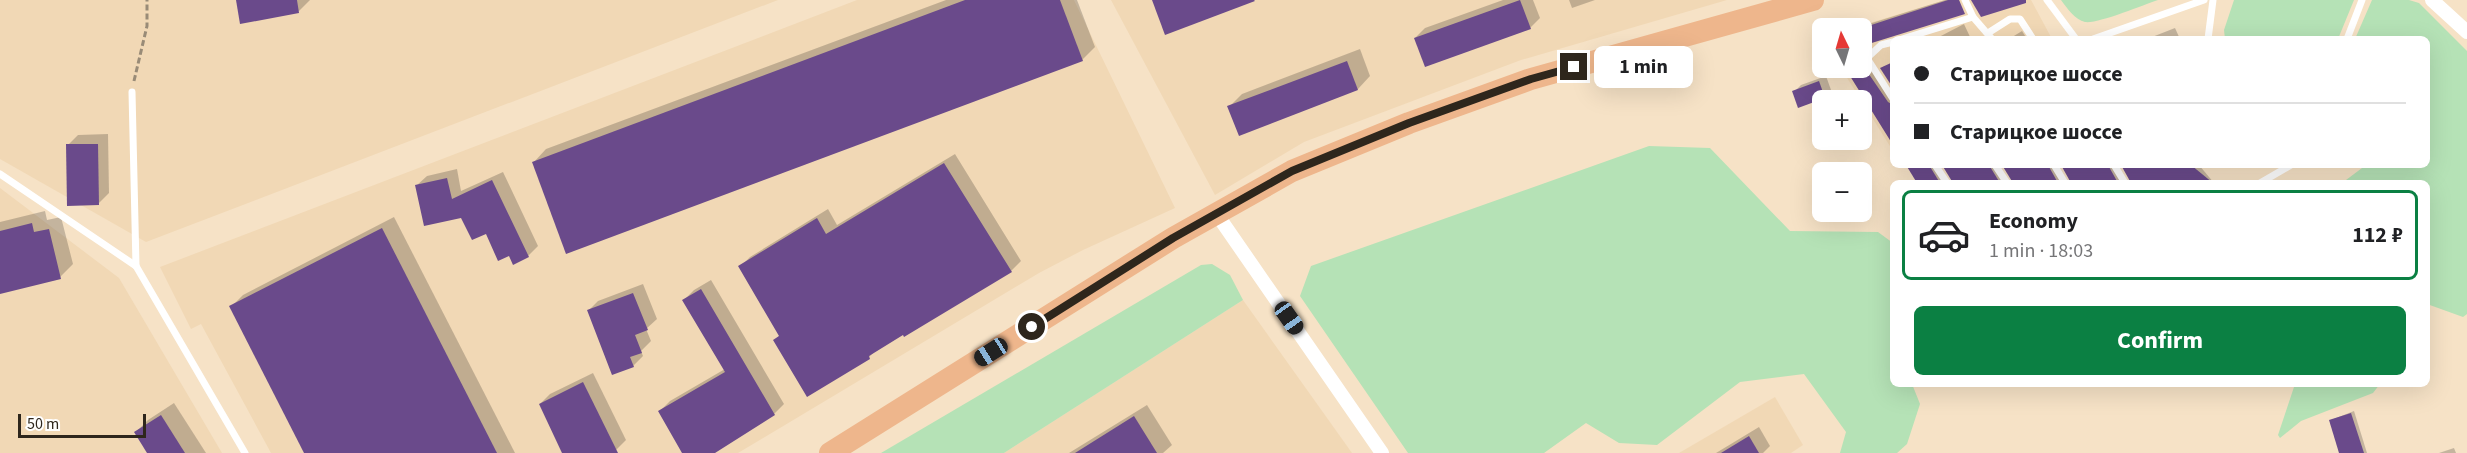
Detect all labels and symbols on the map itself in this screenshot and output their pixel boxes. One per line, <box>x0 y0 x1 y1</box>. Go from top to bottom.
north arrow <box>1812 18 1872 78</box>
callout: 1 min <box>1595 46 1694 88</box>
route end <box>1560 53 1587 80</box>
car <box>1271 298 1307 338</box>
route start <box>1018 313 1045 340</box>
car <box>971 335 1011 369</box>
scale bar <box>18 411 146 438</box>

